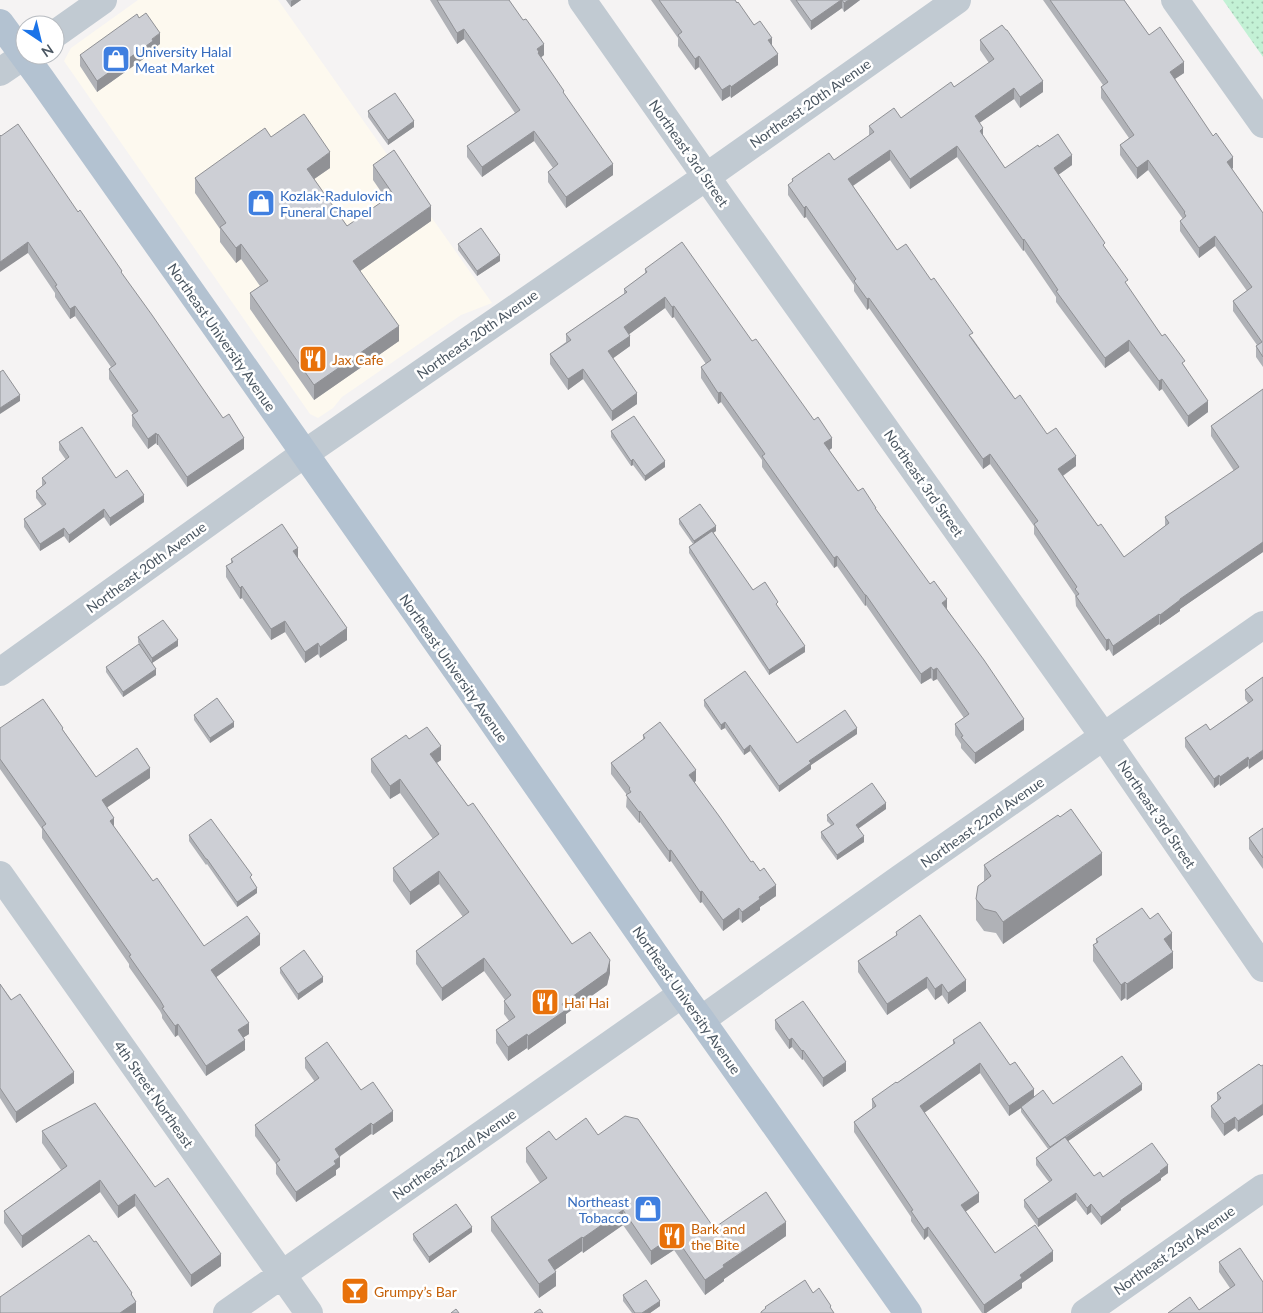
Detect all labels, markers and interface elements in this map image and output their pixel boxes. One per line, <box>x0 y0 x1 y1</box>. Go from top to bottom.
north arrow <box>15 15 65 65</box>
text: N <box>38 41 57 61</box>
place label: University Halal Meat Market <box>135 43 232 76</box>
shop icon: University Halal Meat Market <box>101 44 131 74</box>
street label: Northeast 20th Avenue <box>746 55 874 151</box>
street label: Northeast 3rd Street <box>646 96 732 210</box>
place label: Kozlak-Radulovich Funeral Chapel <box>280 187 393 220</box>
shop icon: Kozlak-Radulovich Funeral Chapel <box>246 188 276 218</box>
street label: Northeast University Avenue <box>164 260 280 414</box>
street label: Northeast 20th Avenue <box>413 286 541 382</box>
restaurant icon: Jax Cafe <box>298 344 328 374</box>
place label: Jax Cafe <box>332 351 383 368</box>
street label: Northeast 3rd Street <box>881 426 967 540</box>
street label: Northeast 20th Avenue <box>83 518 209 616</box>
street label: Northeast University Avenue <box>396 591 512 745</box>
street label: Northeast 3rd Street <box>1115 757 1199 871</box>
street label: Northeast 22nd Avenue <box>917 773 1047 871</box>
street label: Northeast University Avenue <box>629 923 745 1077</box>
restaurant icon: Hai Hai <box>530 987 560 1017</box>
place label: Hai Hai <box>564 994 609 1011</box>
street label: 4th Street Northeast <box>111 1037 197 1151</box>
street label: Northeast 22nd Avenue <box>389 1105 519 1203</box>
place label: Northeast Tobacco <box>567 1193 629 1226</box>
shop icon: Northeast Tobacco <box>633 1194 663 1224</box>
street label: Northeast 23rd Avenue <box>1110 1202 1238 1298</box>
place label: Bark and the Bite <box>691 1220 745 1253</box>
restaurant icon: Bark and the Bite <box>657 1221 687 1251</box>
bar icon: Grumpy’s Bar <box>340 1276 370 1306</box>
place label: Grumpy’s Bar <box>374 1283 457 1300</box>

